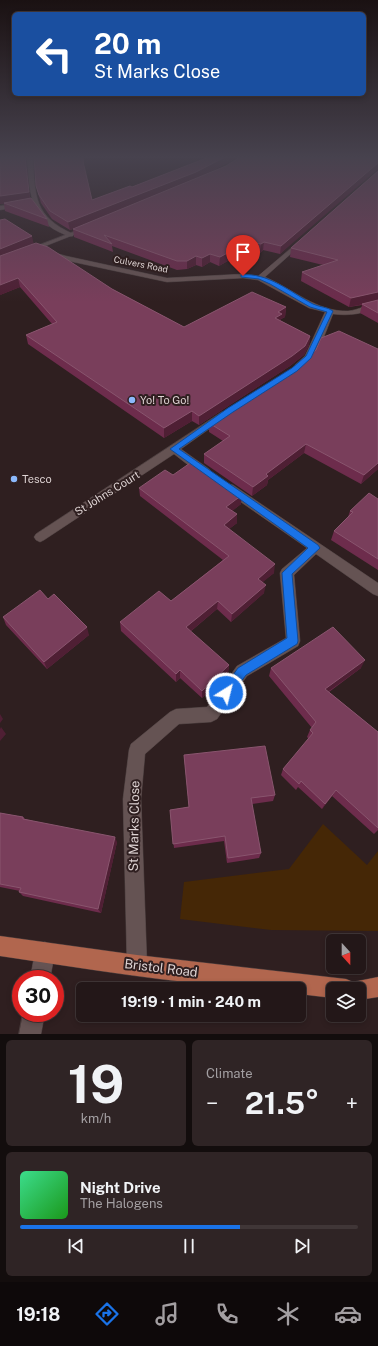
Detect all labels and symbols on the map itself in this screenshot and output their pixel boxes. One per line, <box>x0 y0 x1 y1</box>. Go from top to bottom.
pin <box>226 235 260 276</box>
street label: Culvers Road <box>113 253 169 275</box>
place label: Yo! To Go! <box>140 394 189 406</box>
marker: Yo! To Go! <box>127 395 137 405</box>
street label: St Johns Court <box>72 468 142 518</box>
place label: Tesco <box>22 473 52 485</box>
marker: Tesco <box>9 474 19 484</box>
position arrow <box>205 672 247 714</box>
street label: St Marks Close <box>126 780 142 872</box>
north arrow <box>326 934 366 974</box>
street label: Bristol Road <box>124 956 198 980</box>
speed limit sign: 30 <box>12 970 64 1022</box>

